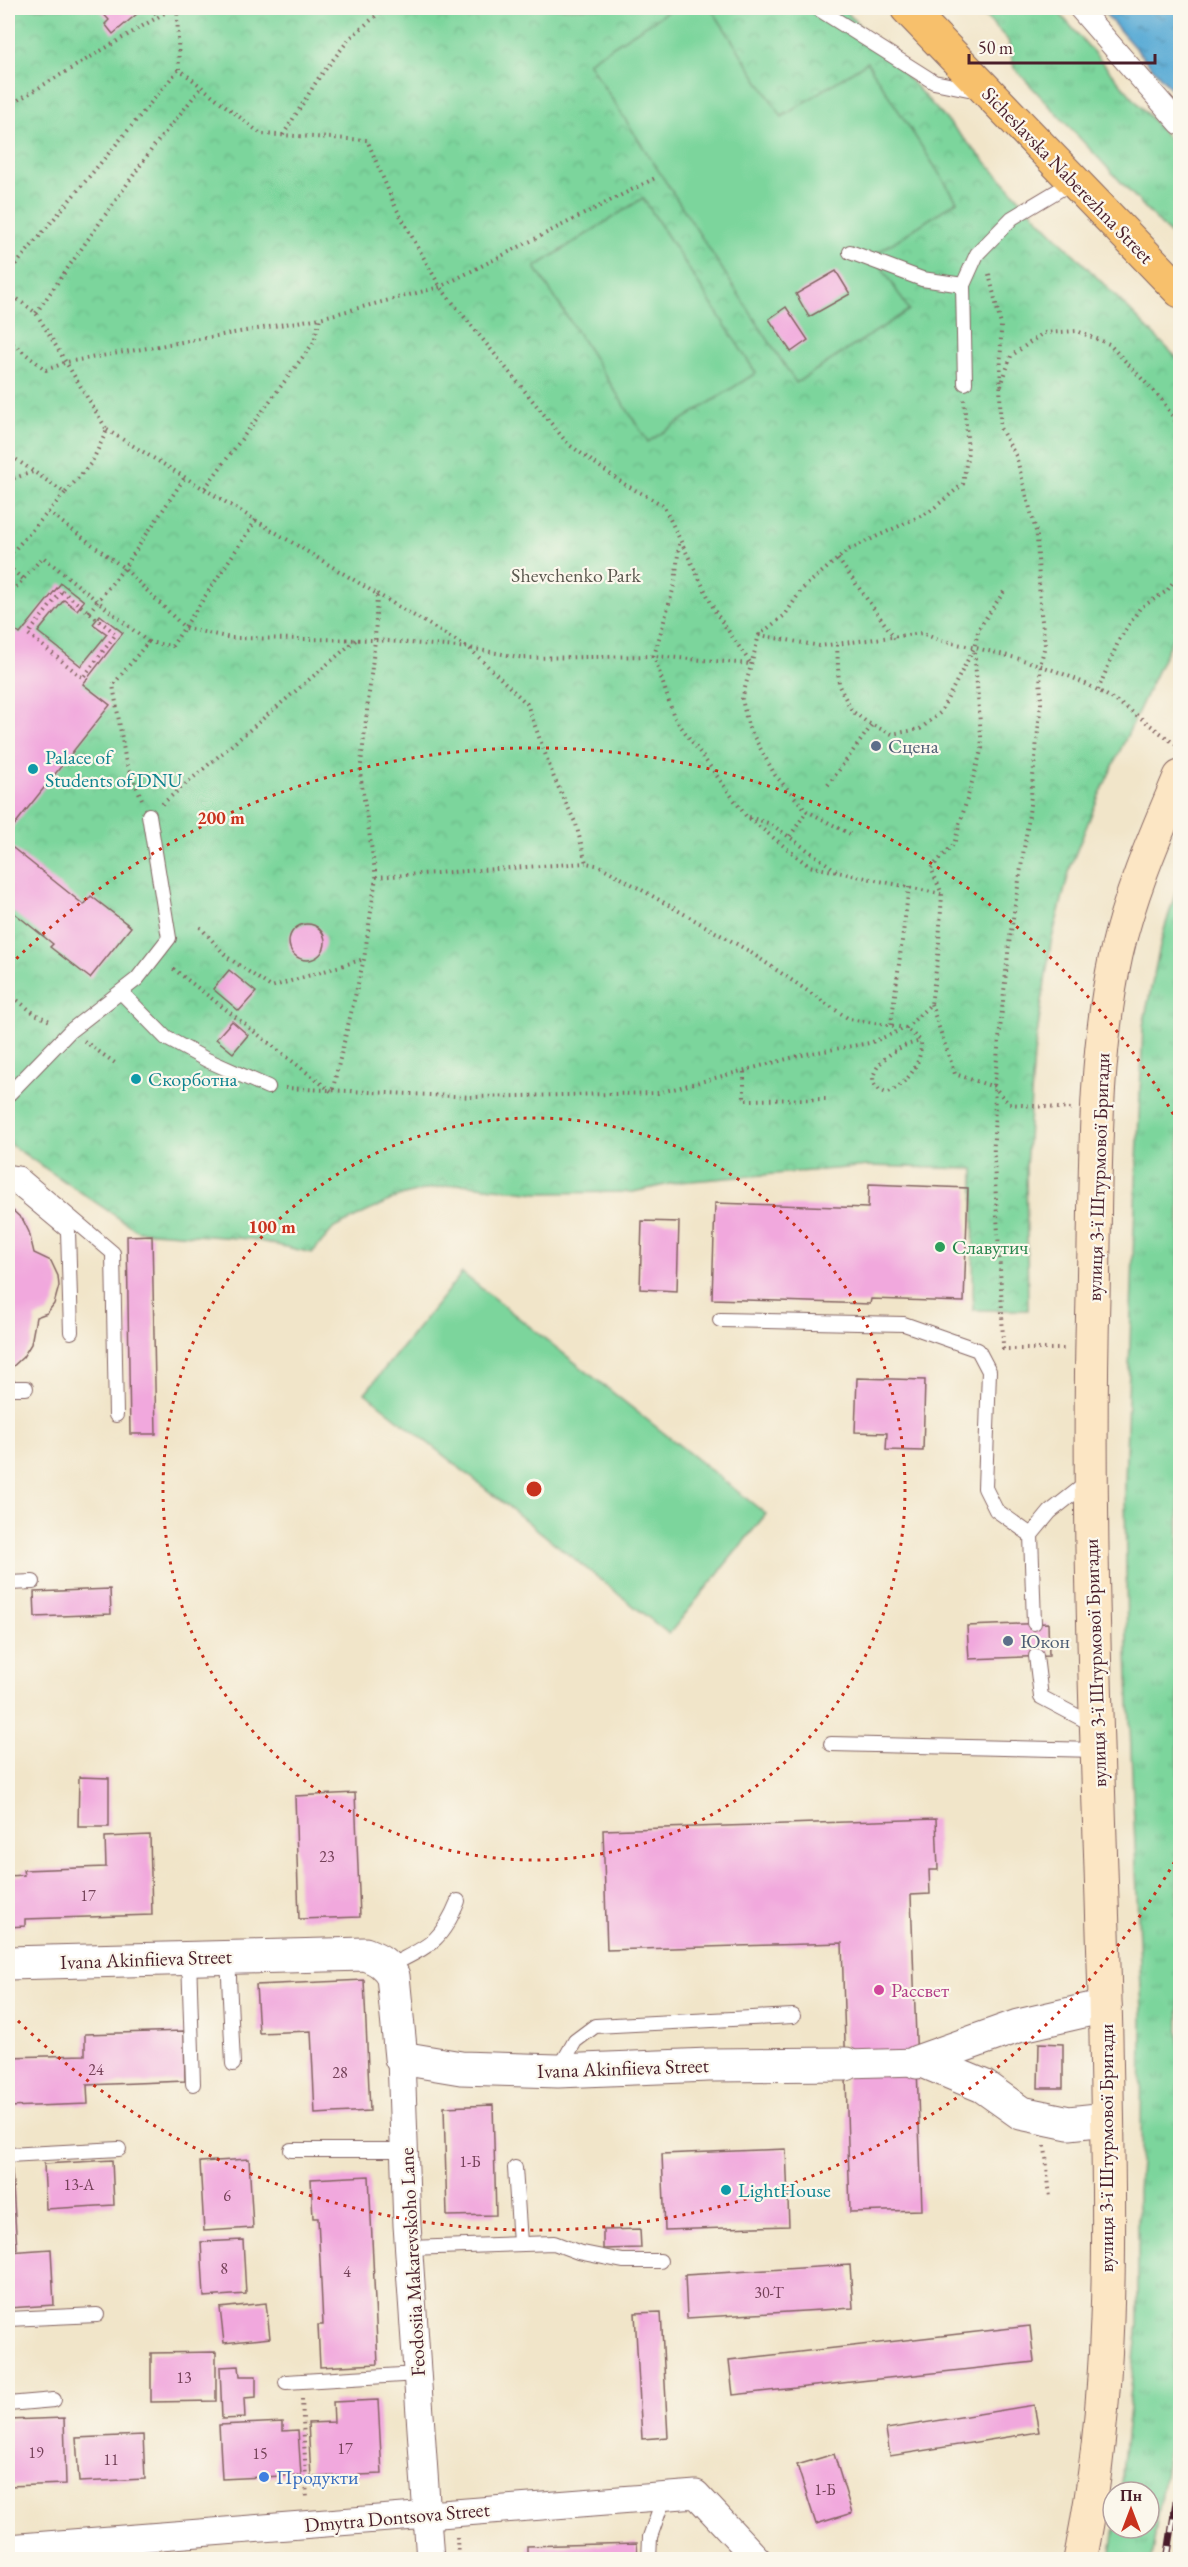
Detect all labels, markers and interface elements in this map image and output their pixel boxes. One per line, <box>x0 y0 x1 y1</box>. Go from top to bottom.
scale bar <box>969 27 1155 65</box>
text: 50 m <box>978 36 1013 59</box>
street label: Sicheslavska Naberezhna Street <box>976 81 1160 270</box>
park label: Shevchenko Park <box>511 562 642 588</box>
place label: Сцена <box>888 733 939 759</box>
marker: Сцена <box>869 739 883 753</box>
place label: Palace of Students of DNU <box>45 744 183 793</box>
marker: Palace of Students of DNU <box>26 762 40 776</box>
text: 200 m <box>197 806 245 829</box>
street label: вулиця 3-ї Штурмової Бригади <box>1081 1052 1115 1302</box>
place label: Скорботна <box>148 1066 238 1092</box>
marker: Скорботна <box>129 1072 143 1086</box>
text: 100 m <box>248 1215 296 1238</box>
place label: Славутич <box>952 1234 1029 1260</box>
marker: Славутич <box>933 1240 947 1254</box>
centre of rings <box>524 1479 544 1499</box>
street label: вулиця 3-ї Штурмової Бригади <box>1078 1538 1112 1788</box>
place label: Юкон <box>1020 1628 1070 1654</box>
marker: Юкон <box>1001 1634 1015 1648</box>
house number: 23 <box>319 1846 335 1867</box>
house number: 17 <box>80 1885 96 1906</box>
street label: Ivana Akinfiieva Street <box>60 1943 233 1975</box>
place label: Рассвет <box>891 1977 949 2003</box>
marker: Рассвет <box>872 1983 886 1997</box>
street label: вулиця 3-ї Штурмової Бригади <box>1093 2023 1119 2272</box>
street label: Ivana Akinfiieva Street <box>537 2052 710 2084</box>
house number: 24 <box>88 2059 104 2080</box>
house number: 28 <box>332 2062 348 2083</box>
street label: Feodosiia Makarevskoho Lane <box>393 2147 431 2377</box>
house number: 1-Б <box>459 2151 481 2172</box>
house number: 13-А <box>64 2174 95 2195</box>
place label: LightHouse <box>738 2177 831 2203</box>
marker: LightHouse <box>719 2183 733 2197</box>
house number: 6 <box>223 2185 231 2206</box>
house number: 8 <box>220 2258 228 2279</box>
house number: 4 <box>343 2261 351 2282</box>
house number: 30-Т <box>754 2282 784 2303</box>
house number: 13 <box>176 2367 192 2388</box>
house number: 17 <box>337 2438 353 2459</box>
house number: 19 <box>28 2442 44 2463</box>
house number: 15 <box>252 2443 268 2464</box>
house number: 11 <box>103 2449 119 2470</box>
place label: Продукти <box>276 2464 359 2490</box>
marker: Продукти <box>257 2470 271 2484</box>
house number: 1-Б <box>814 2479 836 2500</box>
north arrow <box>1101 2480 1161 2540</box>
text: Пн <box>1120 2485 1142 2506</box>
street label: Dmytra Dontsova Street <box>303 2496 491 2538</box>

